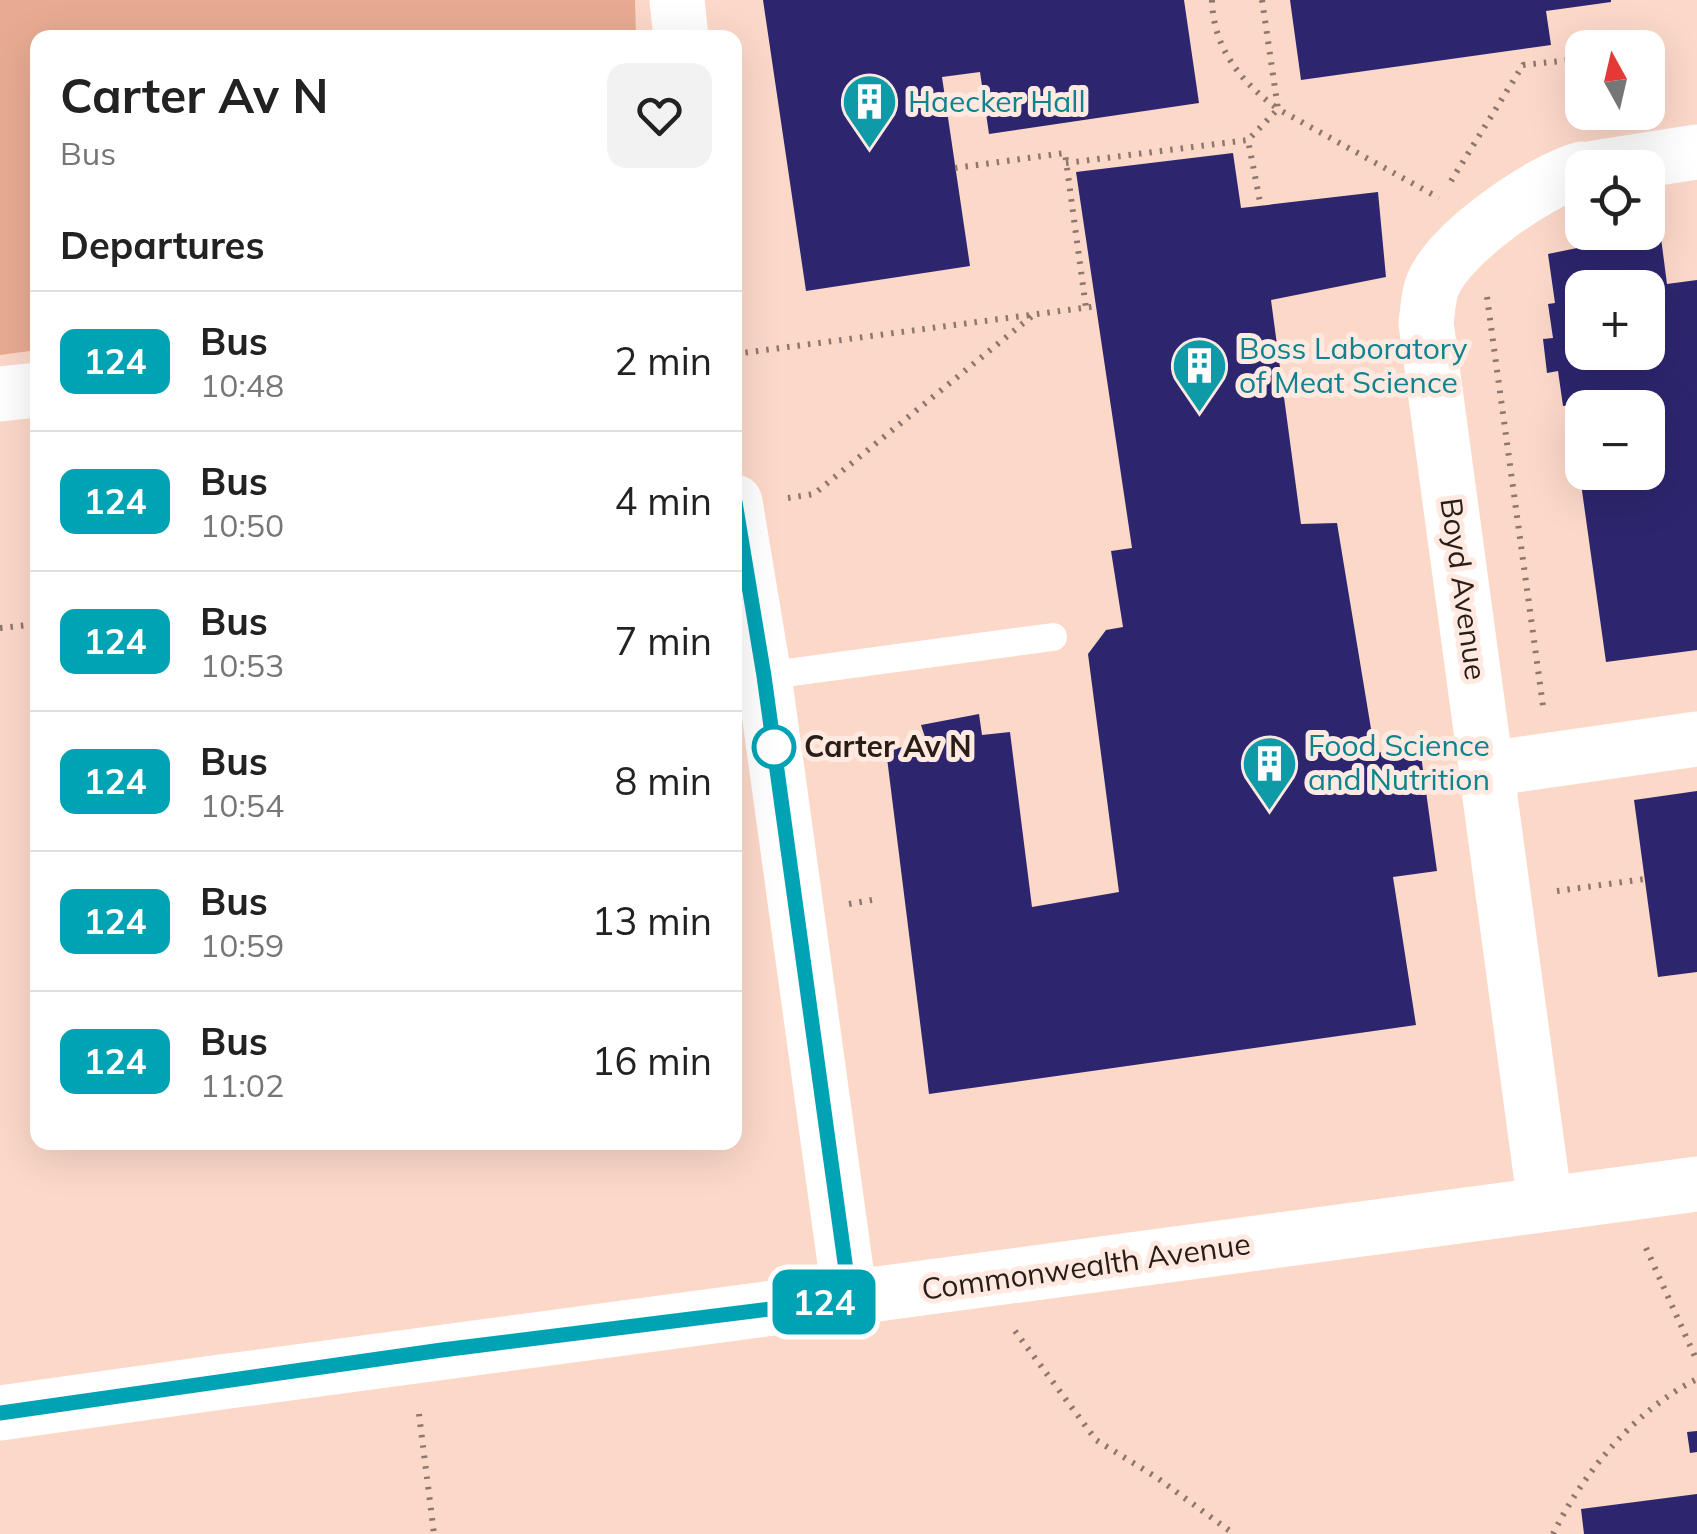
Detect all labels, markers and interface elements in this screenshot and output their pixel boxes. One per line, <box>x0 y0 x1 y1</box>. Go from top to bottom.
north arrow <box>1565 30 1665 130</box>
map controls <box>1565 30 1665 490</box>
button: heart <box>607 63 712 168</box>
text: Carter Av N <box>60 65 328 125</box>
building icon: Haecker Hall <box>839 72 899 151</box>
place label: Haecker Hall <box>908 82 1086 120</box>
text: Bus <box>60 133 116 173</box>
button: locate <box>1565 150 1665 250</box>
text: Departures <box>60 221 264 269</box>
button: + <box>1565 270 1665 370</box>
text: Bus <box>200 317 268 365</box>
place label: Boss Laboratory of Meat Science <box>1239 329 1468 401</box>
building icon: Boss Laboratory of Meat Science <box>1170 336 1230 415</box>
text: 2 min <box>615 337 712 385</box>
text: 124 <box>83 339 147 383</box>
text: 10:48 <box>200 365 284 405</box>
button: − <box>1565 390 1665 490</box>
text: Bus <box>200 457 268 505</box>
text: 4 min <box>615 477 712 525</box>
text: 124 <box>83 479 147 523</box>
street label: Boyd Avenue <box>1432 495 1496 682</box>
text: 10:50 <box>200 505 284 545</box>
text: Bus <box>200 597 268 645</box>
text: 7 min <box>615 617 712 665</box>
text: 124 <box>83 619 147 663</box>
text: 10:53 <box>200 645 284 685</box>
marker: Carter Av N <box>753 726 795 768</box>
place label: Food Science and Nutrition <box>1308 726 1490 798</box>
place label: Carter Av N <box>804 727 972 765</box>
building icon: Food Science and Nutrition <box>1239 733 1299 812</box>
text: Bus <box>200 737 268 785</box>
text: 8 min <box>615 757 712 805</box>
text: 124 <box>83 759 147 803</box>
text: 10:54 <box>200 785 284 825</box>
text: Bus <box>200 877 268 925</box>
text: 13 min <box>592 897 712 945</box>
text: 124 <box>83 899 147 943</box>
text: 10:59 <box>200 925 284 965</box>
text: Bus <box>200 1017 268 1065</box>
text: 16 min <box>592 1037 712 1085</box>
text: 124 <box>83 1039 147 1083</box>
text: 11:02 <box>200 1065 284 1105</box>
street label: Commonwealth Avenue <box>919 1224 1253 1308</box>
line badge: 124 <box>766 1270 882 1334</box>
text: 124 <box>792 1280 856 1324</box>

